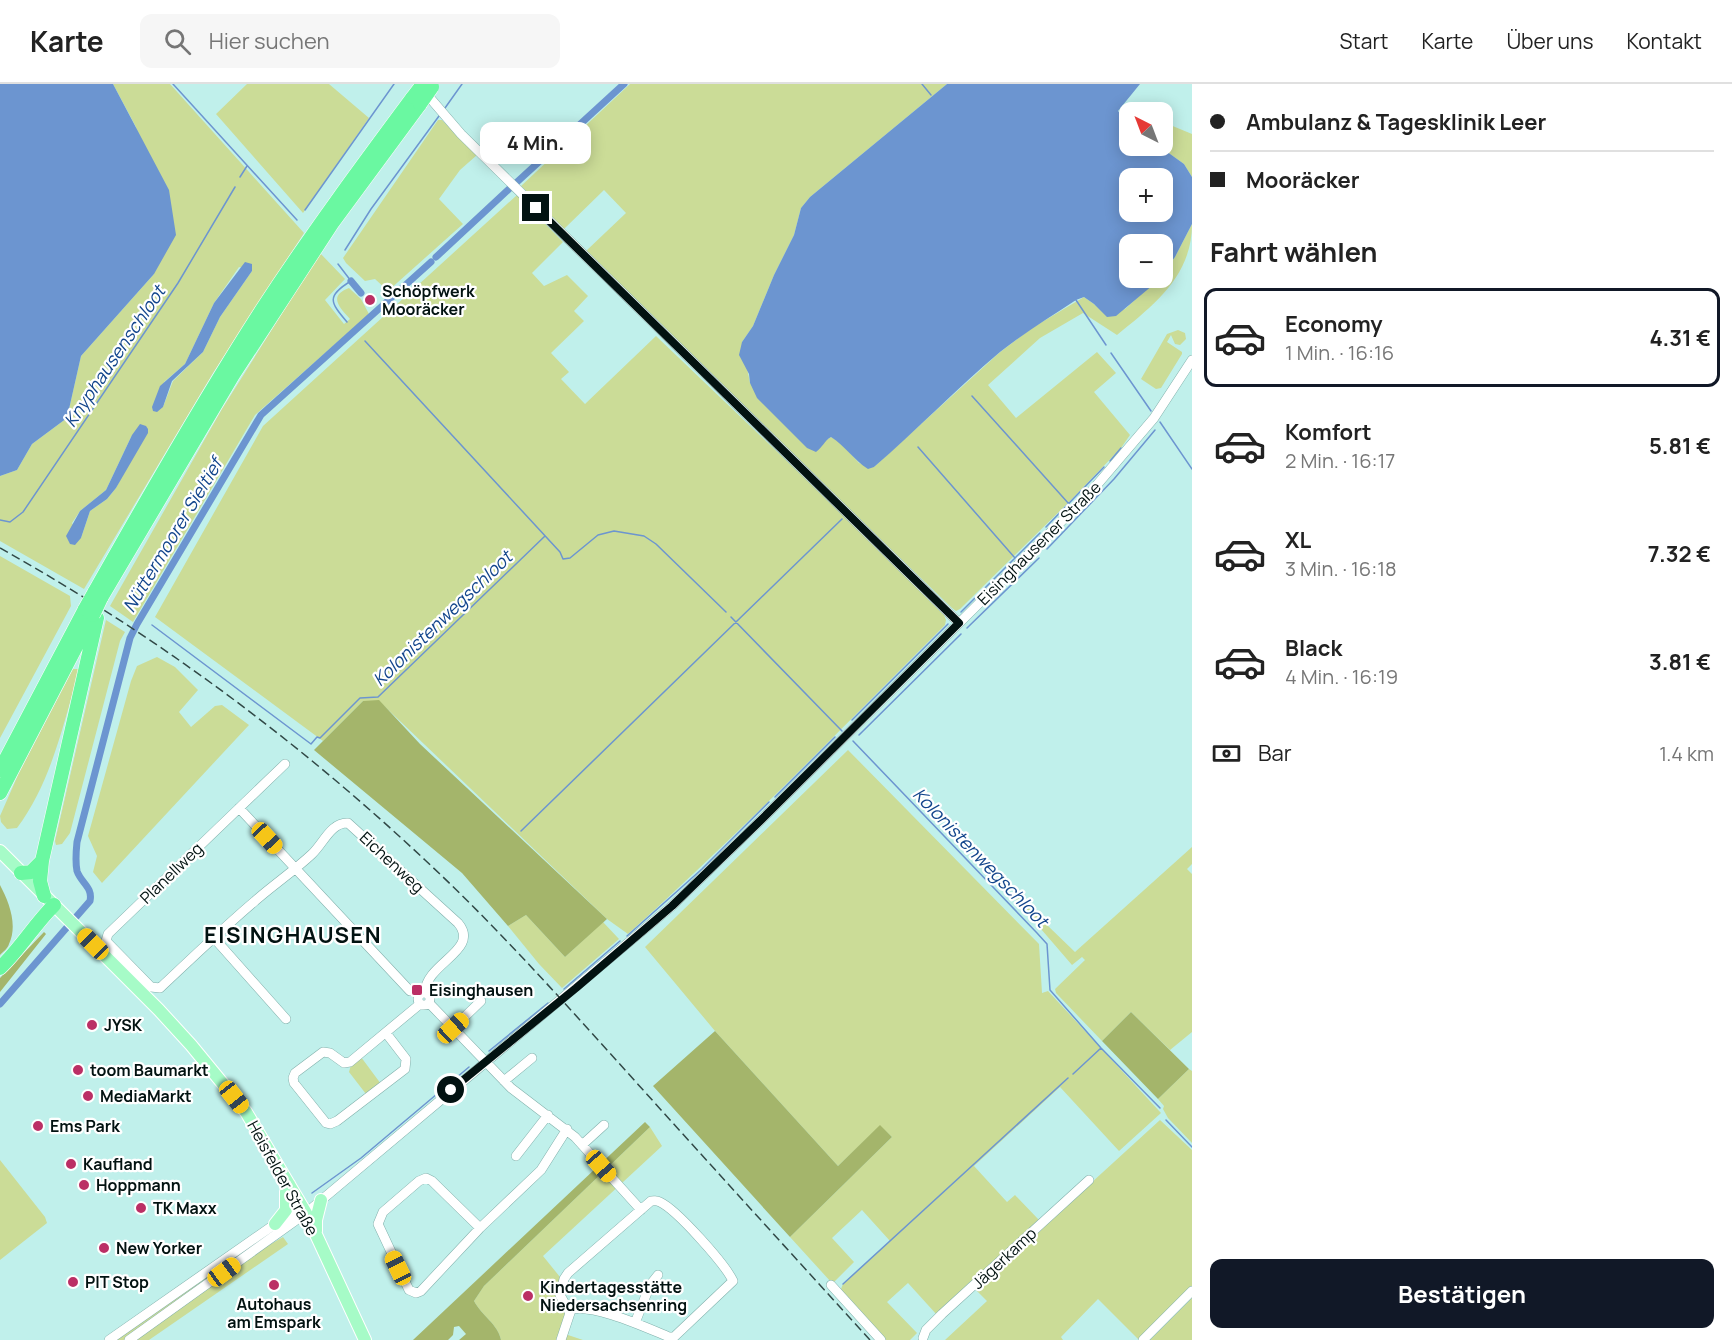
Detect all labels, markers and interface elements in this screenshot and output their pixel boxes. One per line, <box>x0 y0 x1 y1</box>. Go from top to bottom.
search box <box>140 14 560 68</box>
text: Karte <box>30 22 104 60</box>
icon: search <box>161 25 194 58</box>
text: Hier suchen <box>209 26 330 56</box>
text: Start <box>1339 27 1388 55</box>
text: Karte <box>1421 27 1473 55</box>
text: Über uns <box>1506 27 1594 55</box>
text: Kontakt <box>1627 27 1702 55</box>
north arrow <box>1119 102 1173 156</box>
map controls <box>1119 102 1173 288</box>
text: Ambulanz & Tagesklinik Leer <box>1246 107 1546 137</box>
callout: 4 Min. <box>480 121 592 163</box>
text: 4 Min. <box>507 129 564 156</box>
text: Mooräcker <box>1246 165 1359 195</box>
button: + <box>1119 168 1173 222</box>
route end <box>522 194 549 221</box>
text: Fahrt wählen <box>1210 233 1378 270</box>
button: − <box>1119 234 1173 288</box>
water label: Knyphausenschloot <box>58 279 171 431</box>
place label: Schöpfwerk Mooräcker <box>382 280 475 320</box>
marker: Schöpfwerk Mooräcker <box>363 293 377 307</box>
text: Economy <box>1285 309 1383 339</box>
icon: car <box>1213 311 1267 365</box>
text: 4.31 € <box>1650 323 1711 353</box>
text: 1 Min. · 16:16 <box>1285 339 1394 366</box>
text: Komfort <box>1285 417 1372 447</box>
icon: car <box>1213 419 1267 473</box>
text: 5.81 € <box>1649 431 1711 461</box>
text: 2 Min. · 16:17 <box>1285 447 1395 474</box>
water label: Nüttermoorer Sieltief <box>117 451 229 616</box>
street label: Eisinghausener Straße <box>972 476 1106 610</box>
text: XL <box>1285 525 1311 555</box>
icon: car <box>1213 527 1267 581</box>
text: 7.32 € <box>1648 539 1711 569</box>
water label: Kolonistenwegschloot <box>367 544 518 691</box>
text: 3 Min. · 16:18 <box>1285 555 1397 582</box>
text: Black <box>1285 633 1342 663</box>
icon: car <box>1213 635 1267 689</box>
text: 3.81 € <box>1649 647 1711 677</box>
text: 4 Min. · 16:19 <box>1285 663 1398 690</box>
icon: cash <box>1210 737 1243 770</box>
text: Bar <box>1258 738 1292 768</box>
text: 1.4 km <box>1659 740 1714 767</box>
water label: Kolonistenwegschloot <box>908 782 1055 933</box>
car <box>248 819 286 857</box>
street label: Eichenweg <box>355 826 429 898</box>
street label: Planellweg <box>135 838 207 908</box>
district label: EISINGHAUSEN <box>204 920 382 950</box>
car <box>74 925 112 963</box>
place label: Eisinghausen <box>429 979 533 1001</box>
marker: Eisinghausen <box>410 983 424 997</box>
car <box>434 1009 472 1047</box>
place label: JYSK <box>104 1014 143 1036</box>
marker: JYSK <box>85 1018 99 1032</box>
place label: toom Baumarkt <box>90 1059 209 1081</box>
marker: toom Baumarkt <box>71 1063 85 1077</box>
route start <box>437 1076 464 1103</box>
car <box>216 1077 252 1117</box>
place label: MediaMarkt <box>100 1085 192 1107</box>
marker: MediaMarkt <box>81 1089 95 1103</box>
place label: Ems Park <box>50 1115 120 1137</box>
street label: Heisfelder Straße <box>242 1117 324 1239</box>
marker: Ems Park <box>31 1119 45 1133</box>
car <box>582 1147 620 1185</box>
place label: Kaufland <box>83 1153 153 1175</box>
marker: Kaufland <box>64 1157 78 1171</box>
place label: Hoppmann <box>96 1174 181 1196</box>
marker: Hoppmann <box>77 1178 91 1192</box>
place label: TK Maxx <box>153 1197 217 1219</box>
marker: TK Maxx <box>134 1201 148 1215</box>
street label: Jägerkamp <box>967 1222 1041 1294</box>
place label: New Yorker <box>116 1237 202 1259</box>
marker: New Yorker <box>97 1241 111 1255</box>
car <box>382 1248 414 1288</box>
car <box>204 1254 244 1290</box>
button: Bestätigen <box>1210 1259 1714 1328</box>
place label: PIT Stop <box>85 1271 149 1293</box>
marker: PIT Stop <box>66 1275 80 1289</box>
place label: Kindertagesstätte Niedersachsenring <box>540 1276 687 1316</box>
marker: Autohaus am Emspark <box>267 1278 281 1292</box>
marker: Kindertagesstätte Niedersachsenring <box>521 1289 535 1303</box>
place label: Autohaus am Emspark <box>227 1293 321 1333</box>

